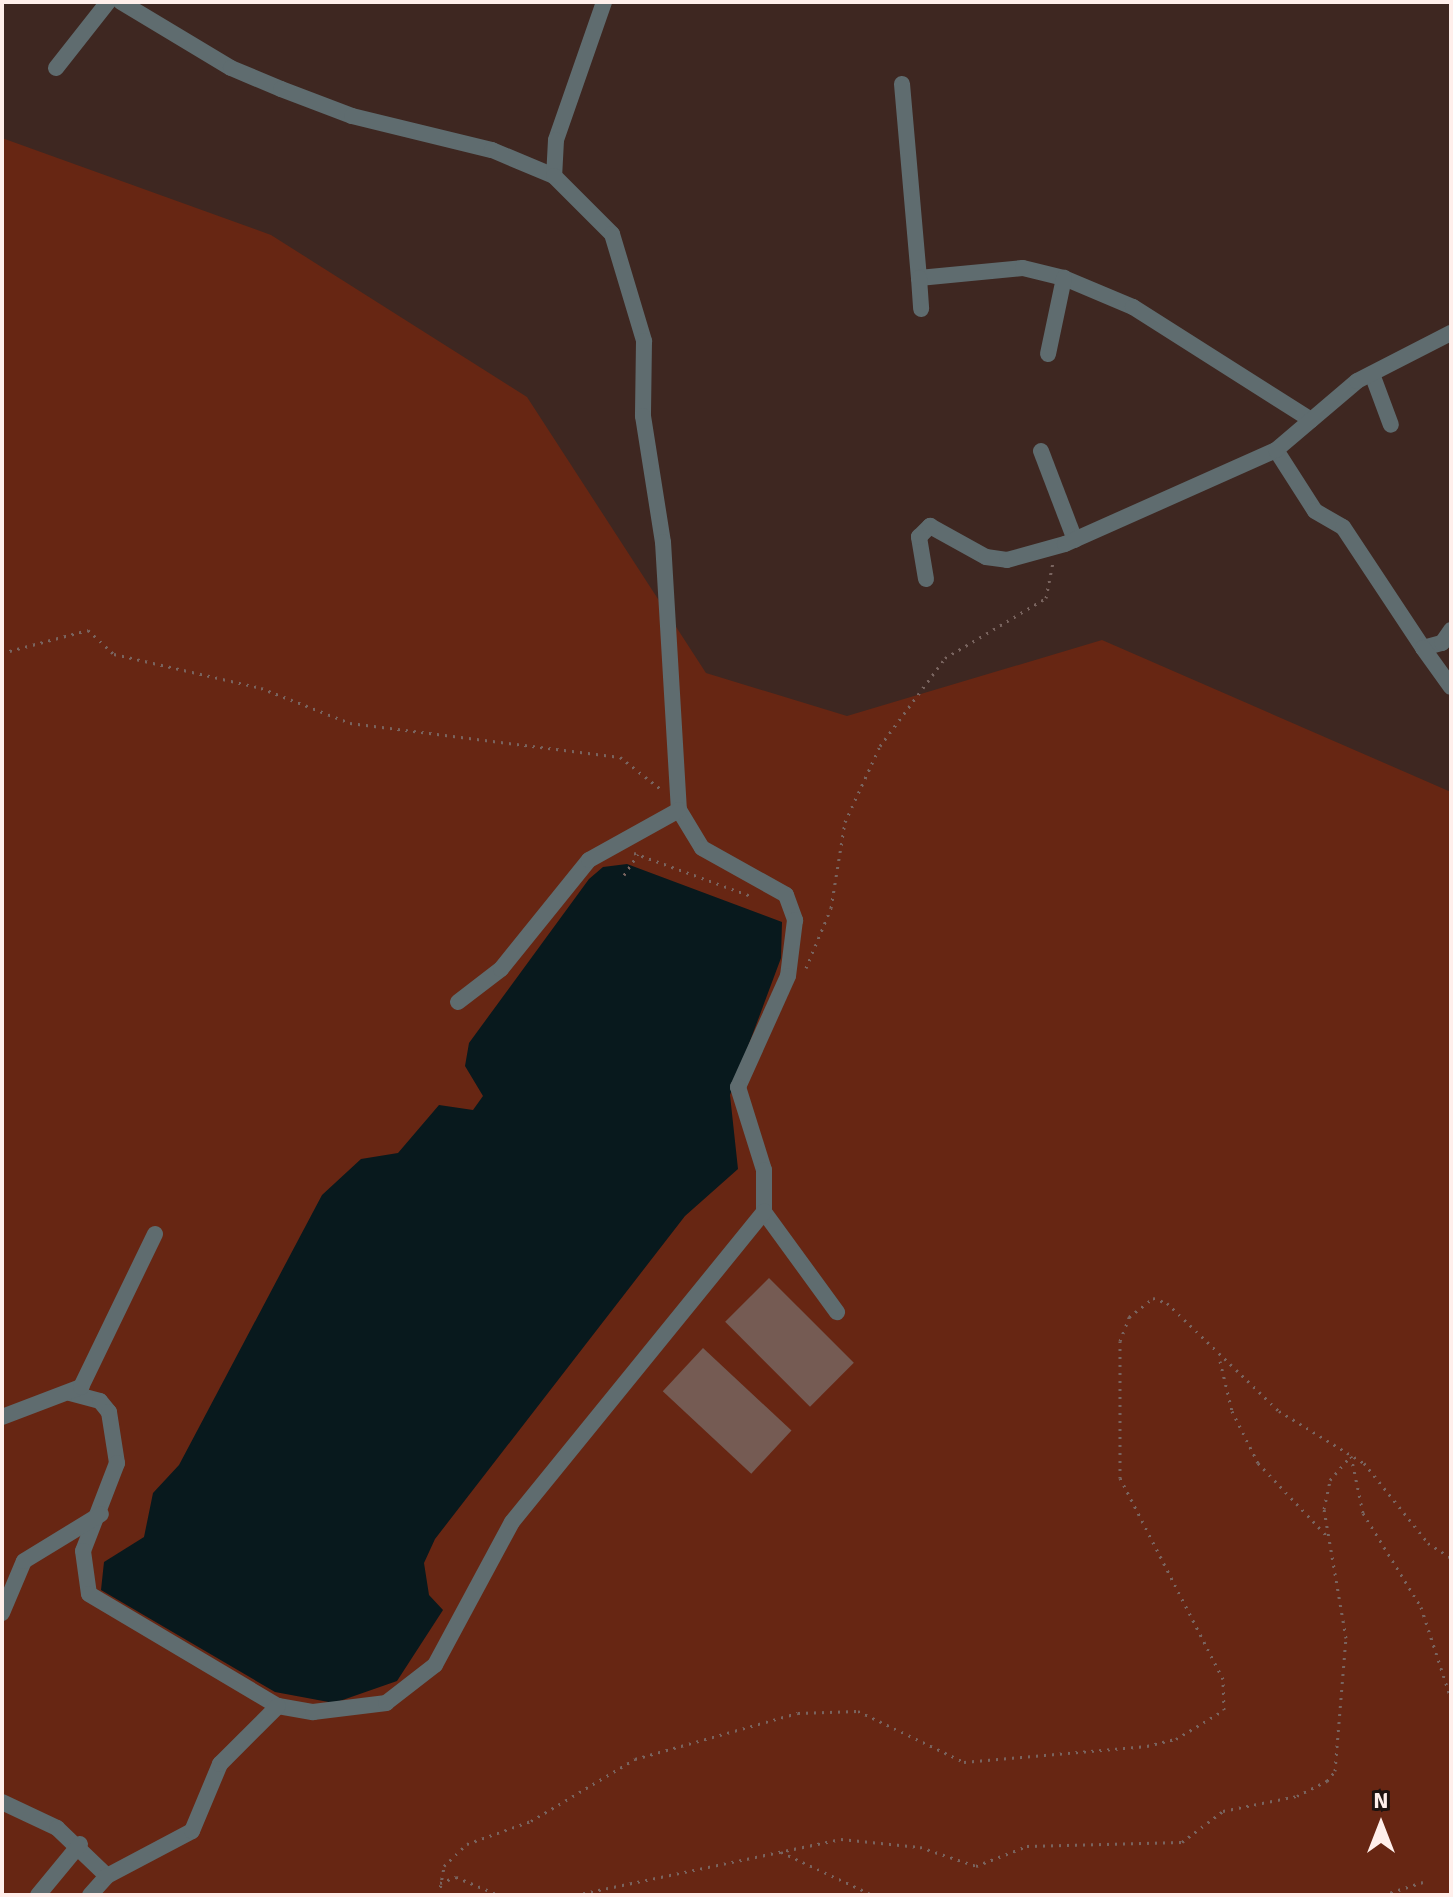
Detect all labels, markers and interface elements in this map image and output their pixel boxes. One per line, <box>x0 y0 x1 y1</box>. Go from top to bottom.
north arrow <box>1341 1785 1421 1865</box>
text: N <box>1373 1787 1389 1814</box>

